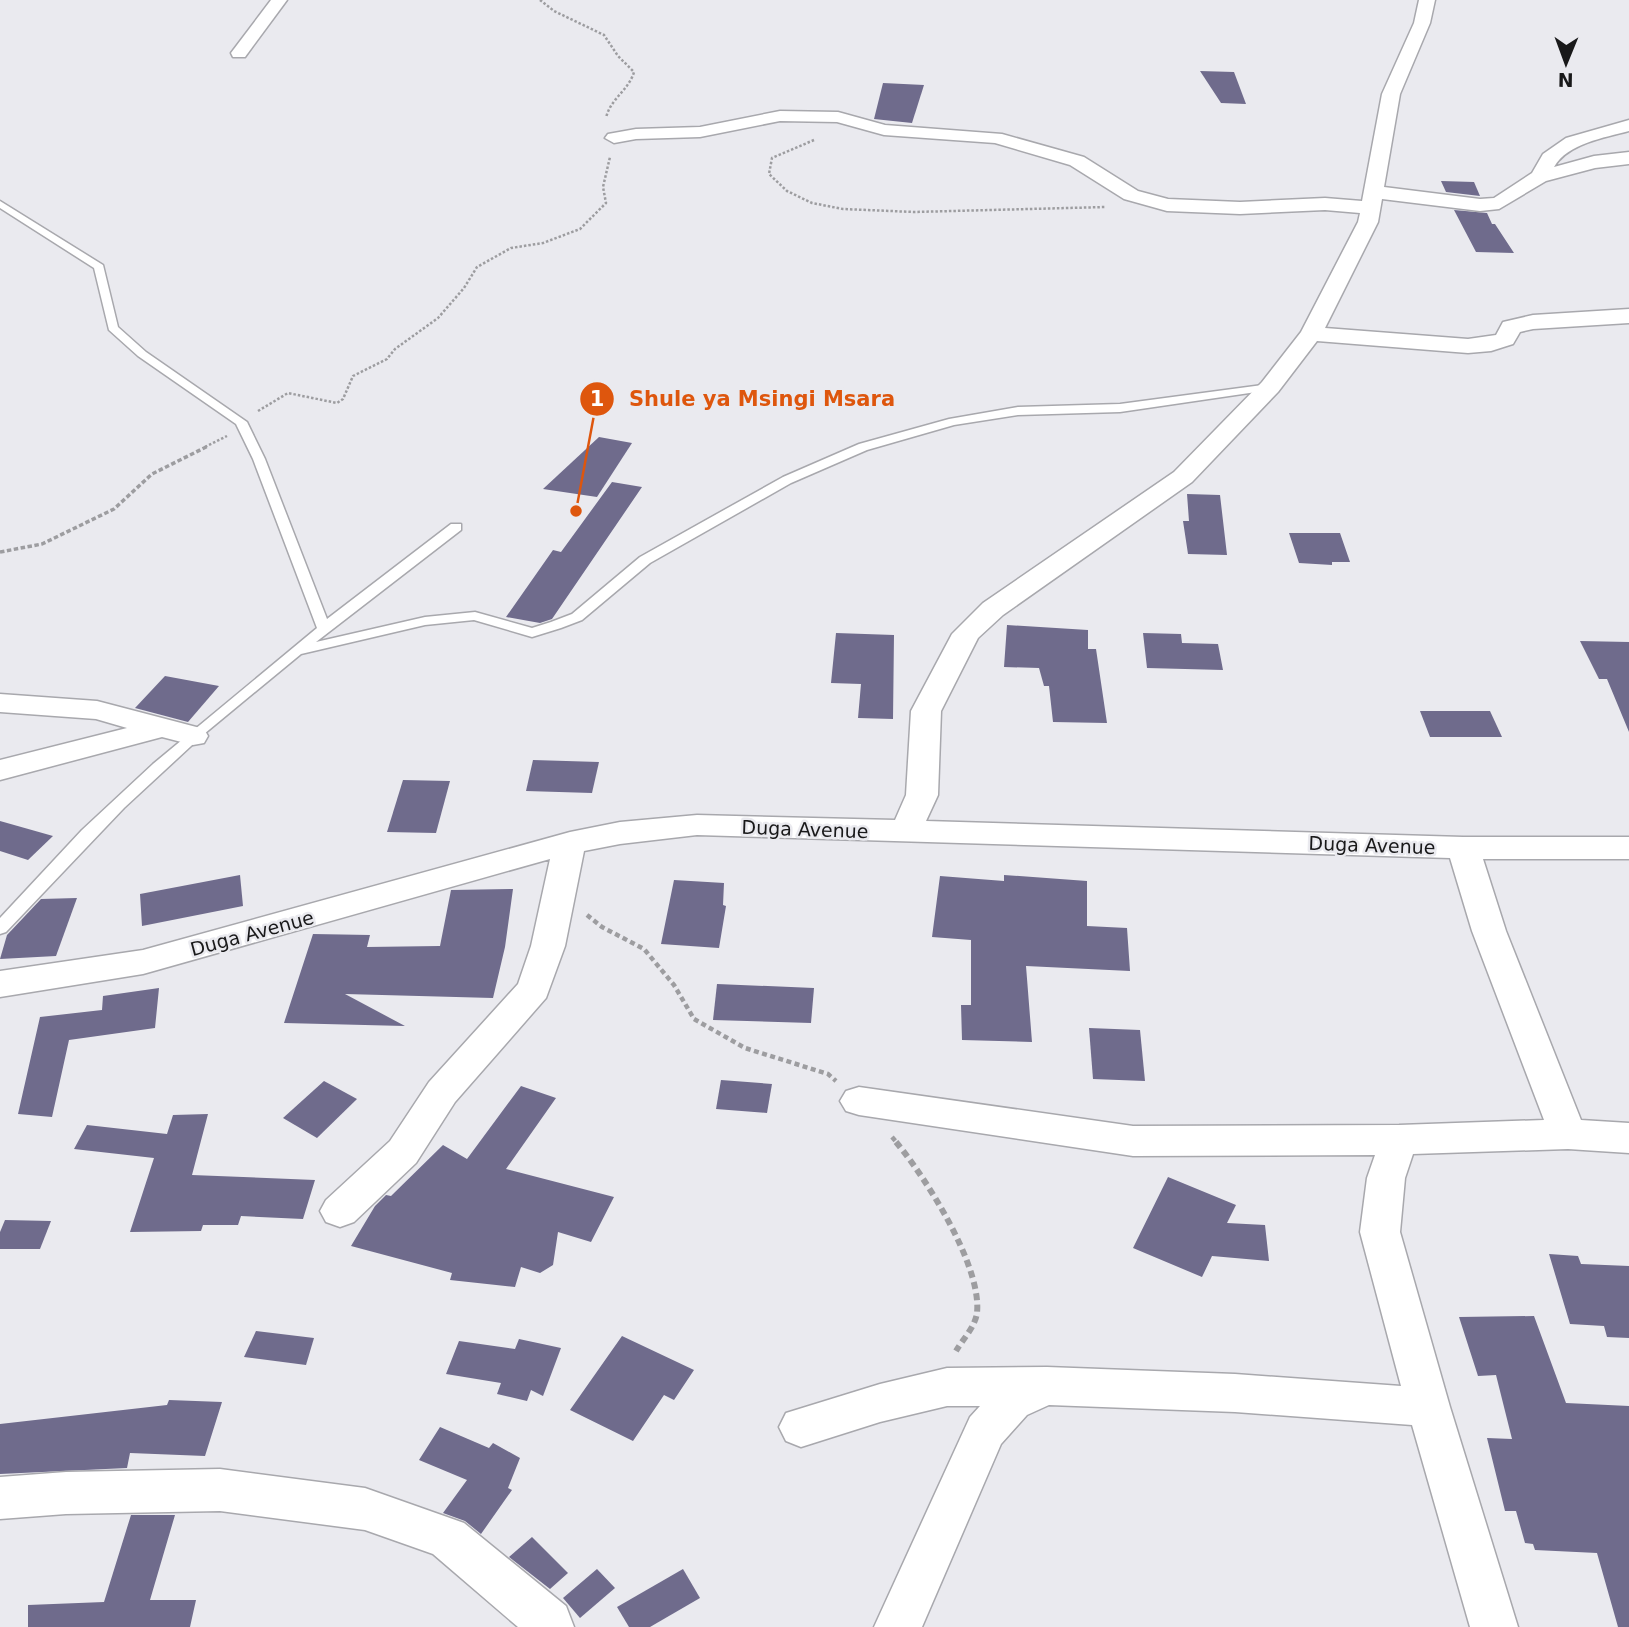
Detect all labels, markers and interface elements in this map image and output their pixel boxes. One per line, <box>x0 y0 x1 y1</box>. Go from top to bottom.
north arrow <box>1531 28 1601 98</box>
text: N <box>1558 69 1574 91</box>
callout: Shule ya Msingi Msara <box>580 378 909 420</box>
text: 1 <box>590 387 604 411</box>
text: Shule ya Msingi Msara <box>629 387 895 411</box>
street label: Duga Avenue <box>741 816 869 842</box>
street label: Duga Avenue <box>1308 832 1436 858</box>
street label: Duga Avenue <box>188 906 316 960</box>

